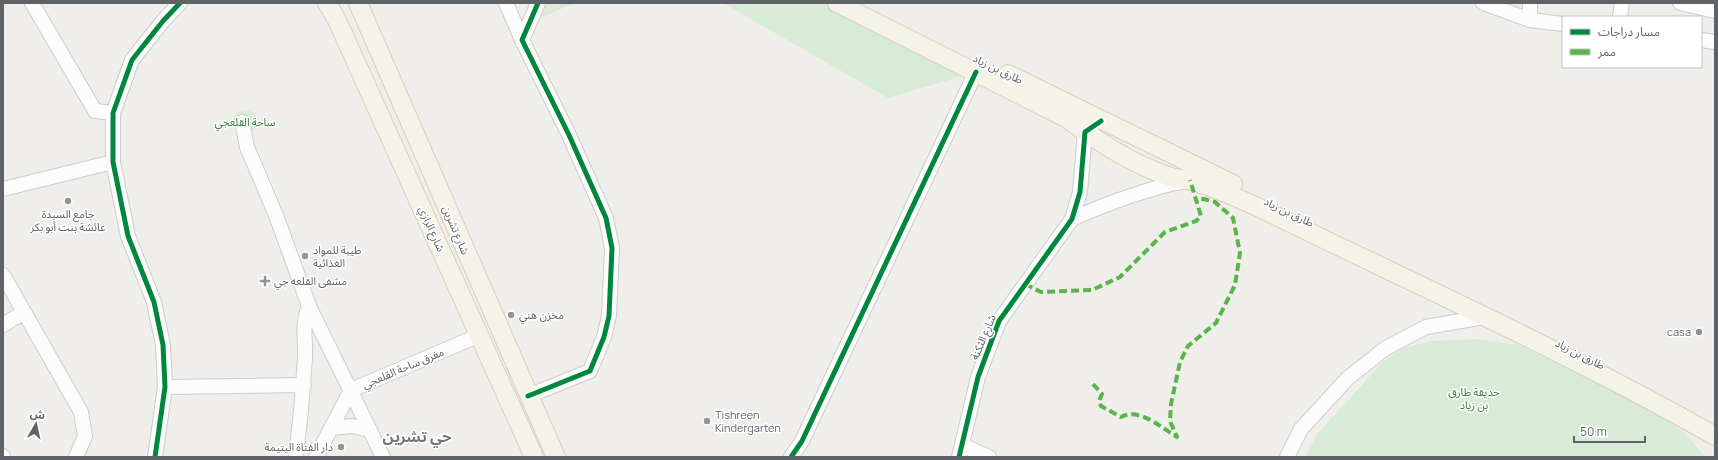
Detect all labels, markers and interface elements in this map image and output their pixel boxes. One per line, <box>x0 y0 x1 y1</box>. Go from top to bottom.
legend <box>1562 16 1702 68</box>
text: مسار دراجات <box>1598 23 1660 40</box>
text: ممر <box>1597 43 1616 60</box>
street label: طارق بن زياد <box>971 50 1026 87</box>
park label: ساحة القلعجي <box>215 114 276 132</box>
street label: طارق بن زياد <box>1262 193 1317 230</box>
marker: جامع السيدة عائشة بنت أبو بكر <box>63 196 73 206</box>
street label: شارع تشرين <box>439 203 474 257</box>
street label: شارع الرازي <box>413 204 449 255</box>
place label: جامع السيدة عائشة بنت أبو بكر <box>29 206 106 234</box>
place label: طيبة للمواد الغذائية <box>313 242 361 270</box>
marker: طيبة للمواد الغذائية <box>300 251 310 261</box>
place label: مشفى القلعه جي <box>274 273 347 291</box>
marker: مشفى القلعه جي <box>259 275 271 287</box>
place label: مخزن هني <box>519 307 564 325</box>
marker: مخزن هني <box>506 310 516 320</box>
street label: شارع الثكنة <box>966 311 1000 362</box>
place label: casa <box>1667 324 1691 339</box>
marker: casa <box>1694 327 1704 337</box>
street label: طارق بن زياد <box>1553 335 1608 372</box>
street label: مفرق ساحة القلعجي <box>360 344 447 394</box>
park label: حديقة طارق بن زياد <box>1448 384 1500 412</box>
north arrow <box>16 404 56 444</box>
text: ش <box>29 405 46 422</box>
place label: Tishreen Kindergarten <box>715 407 781 435</box>
marker: Tishreen Kindergarten <box>702 416 712 426</box>
scale bar <box>1574 418 1645 444</box>
text: 50 m <box>1580 423 1607 440</box>
district label: حي تشرين <box>383 426 452 448</box>
place label: دار الفتاة اليتيمة <box>265 439 333 454</box>
marker: دار الفتاة اليتيمة <box>336 442 346 452</box>

